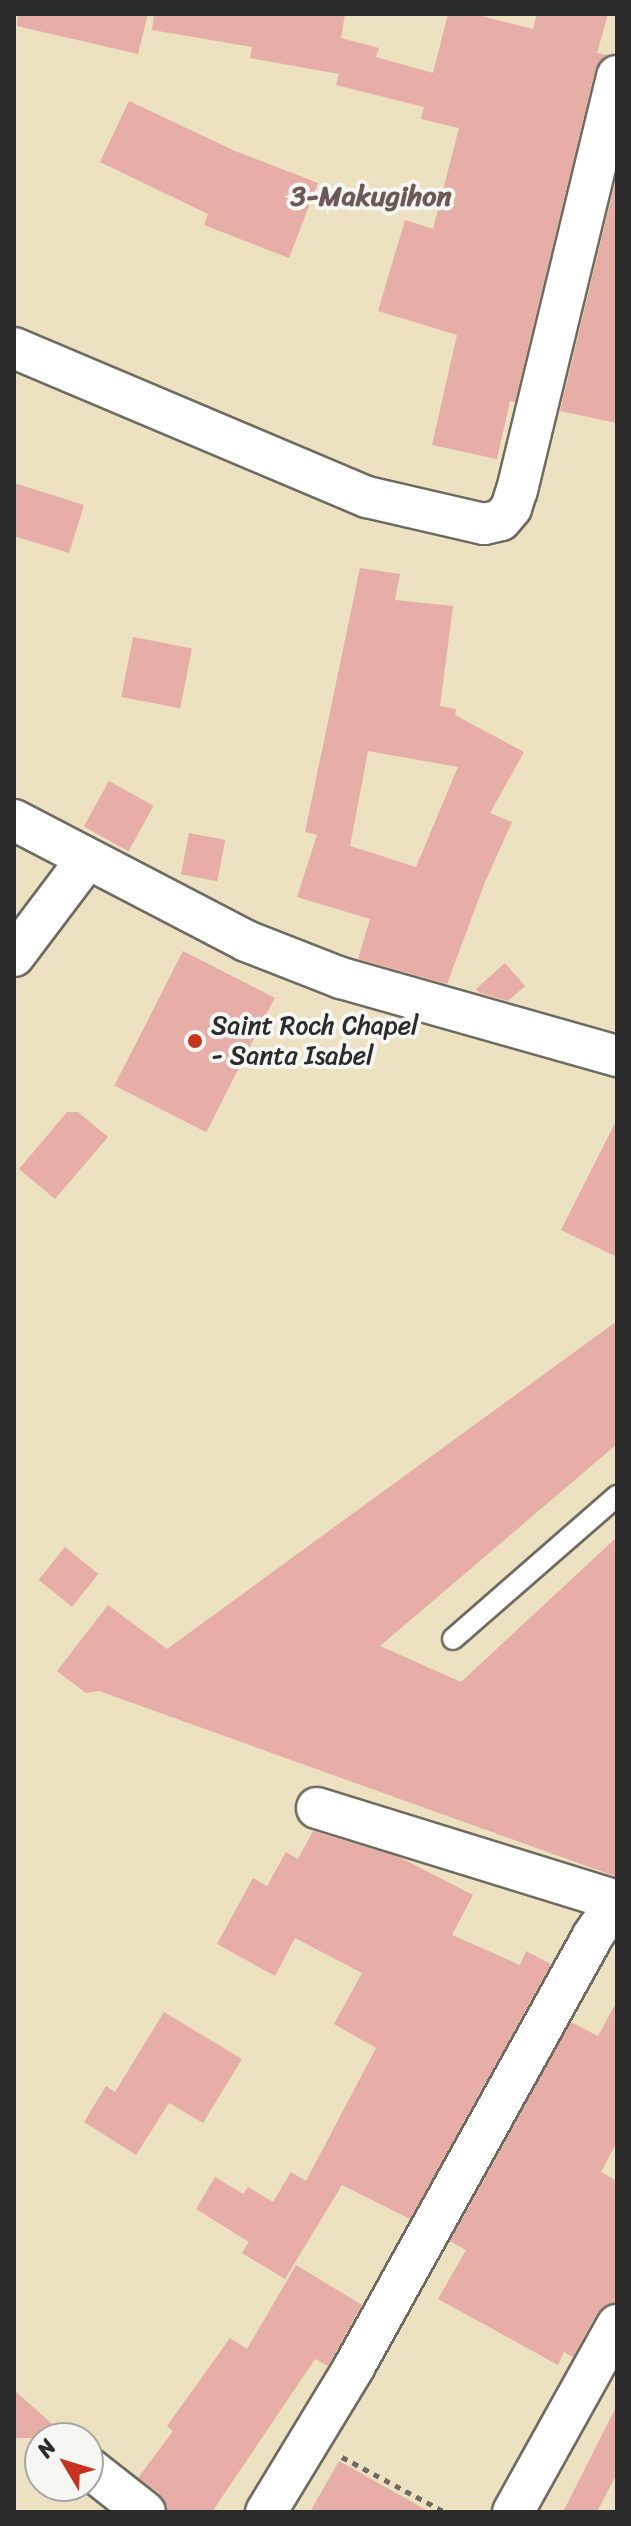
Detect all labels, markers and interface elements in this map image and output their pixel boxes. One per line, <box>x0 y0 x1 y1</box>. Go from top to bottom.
district label: 3-Makugihon <box>291 179 451 213</box>
place label: Saint Roch Chapel - Santa Isabel <box>211 1010 419 1072</box>
marker: Saint Roch Chapel - Santa Isabel <box>186 1032 204 1050</box>
north arrow <box>24 2422 104 2502</box>
text: N <box>26 2430 66 2466</box>

